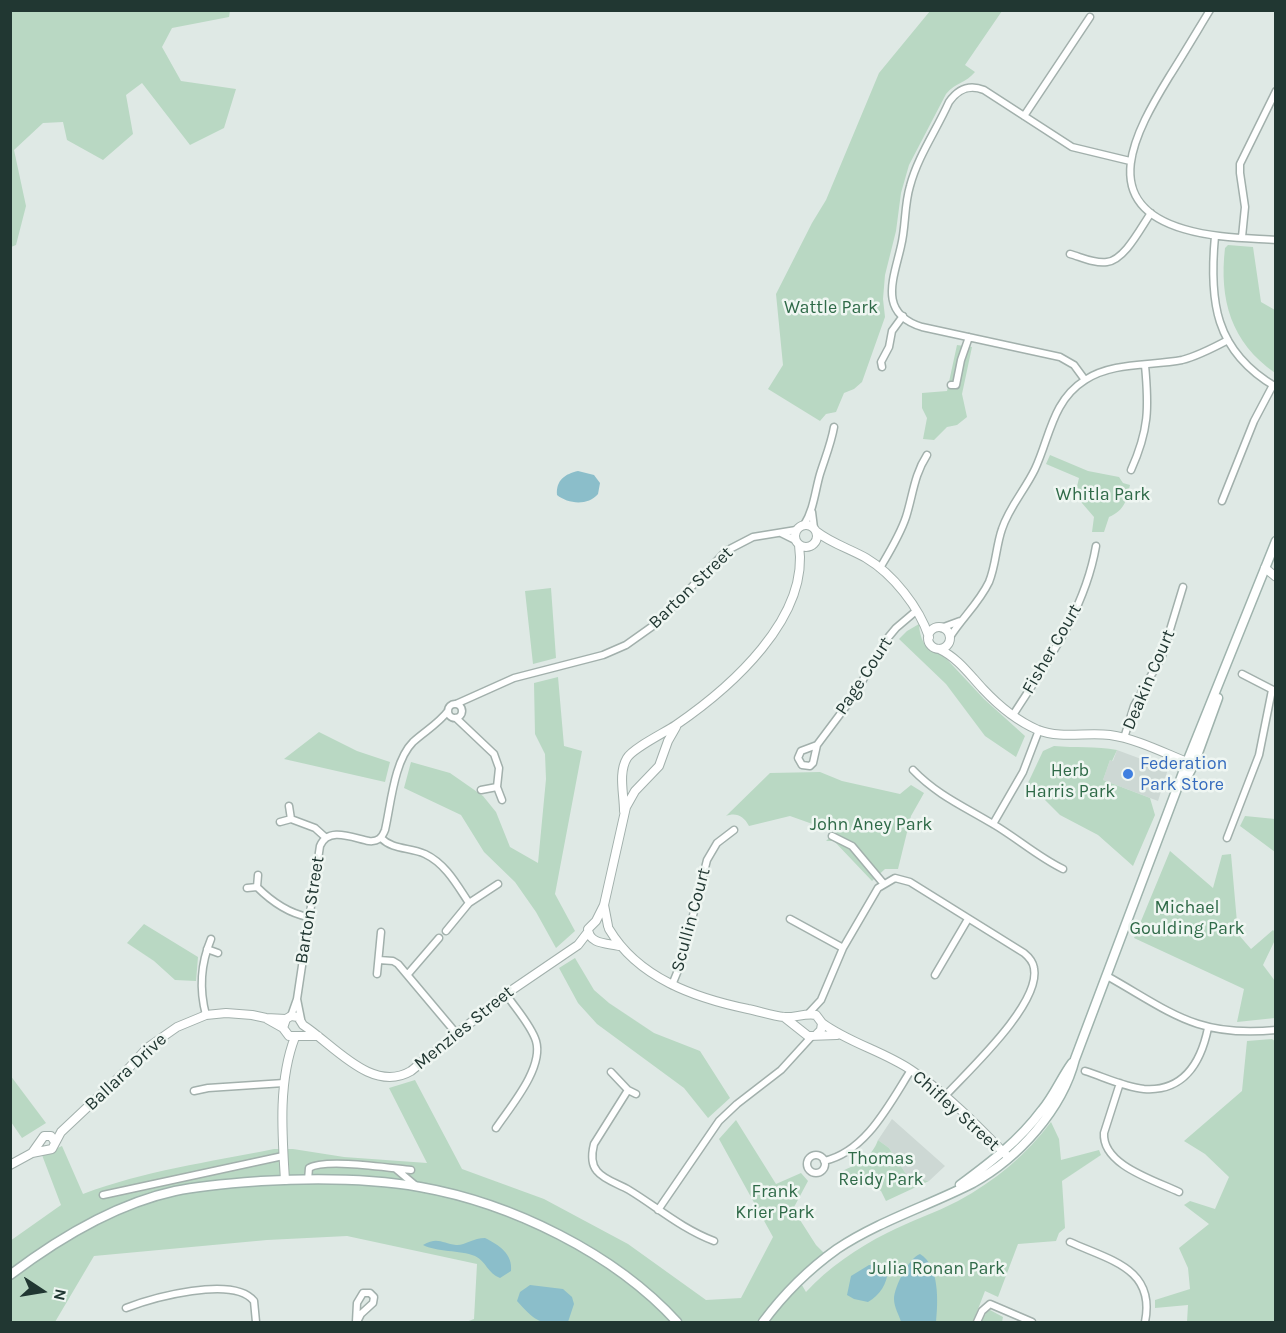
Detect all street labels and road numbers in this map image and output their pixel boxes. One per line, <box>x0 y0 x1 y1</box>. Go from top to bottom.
street label: Barton Street <box>644 542 738 634</box>
street label: Fisher Court <box>1018 600 1086 698</box>
street label: Deakin Court <box>1118 627 1180 733</box>
street label: Page Court <box>831 633 897 719</box>
street label: Barton Street <box>291 855 329 965</box>
street label: Scullin Court <box>667 866 715 974</box>
street label: Menzies Street <box>410 981 518 1075</box>
street label: Ballara Drive <box>81 1029 171 1115</box>
street label: Chifley Street <box>908 1066 1004 1156</box>

